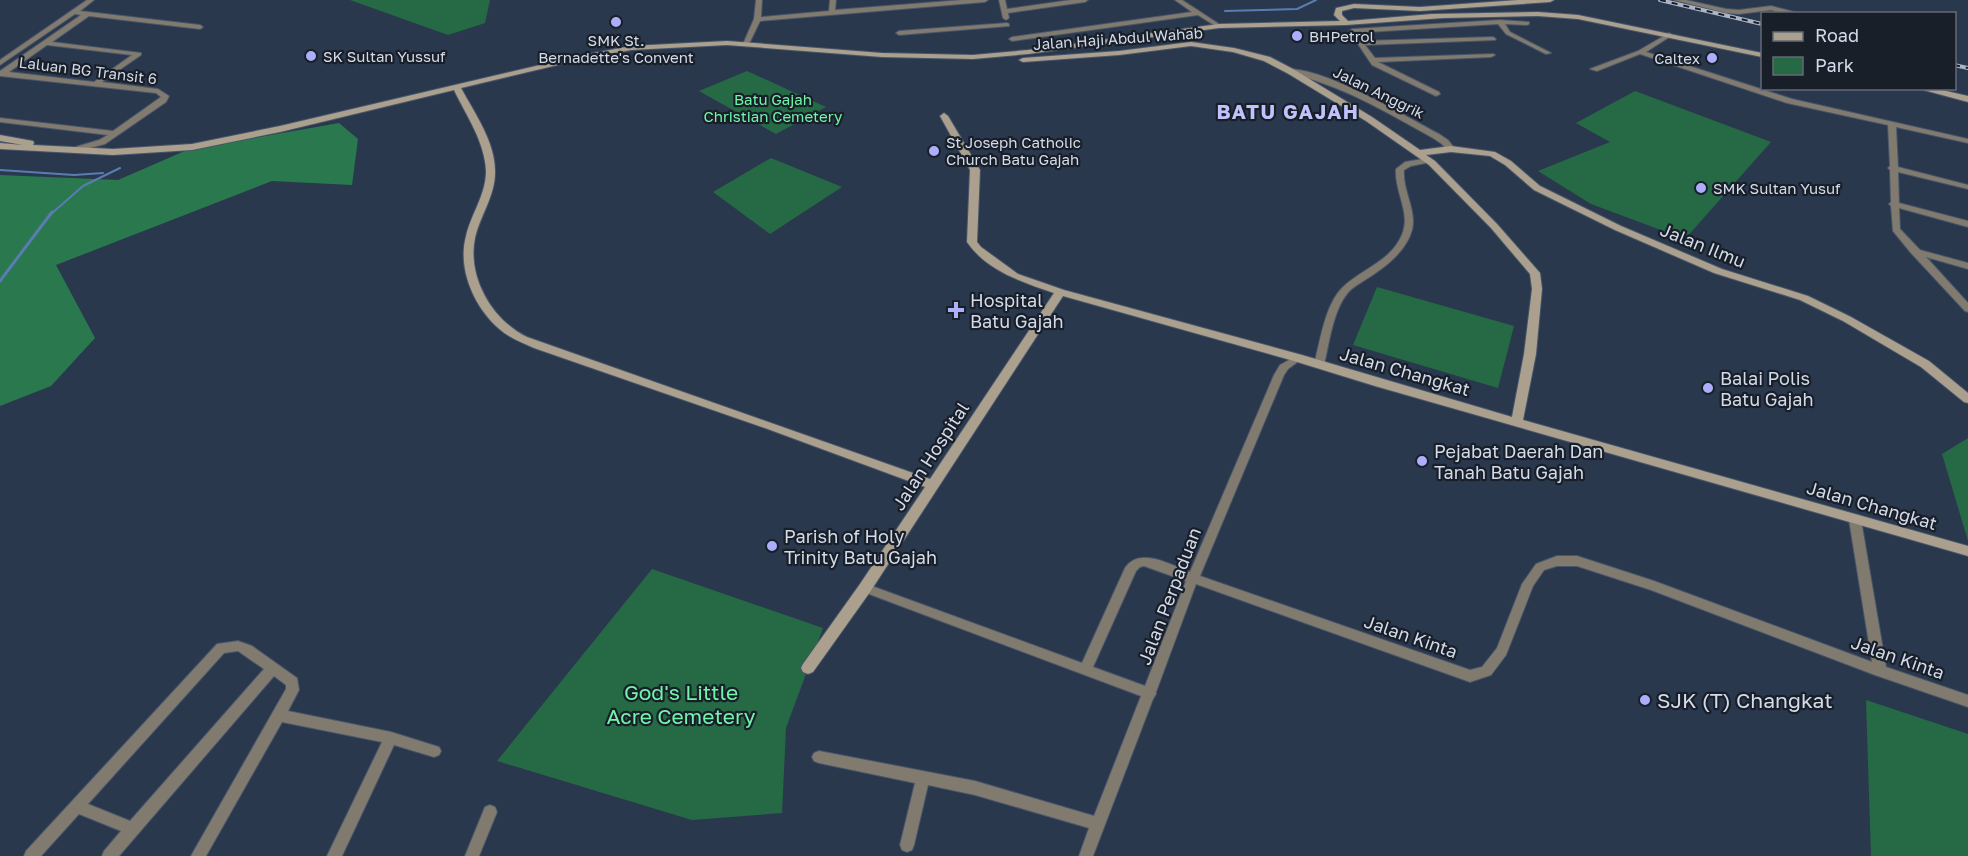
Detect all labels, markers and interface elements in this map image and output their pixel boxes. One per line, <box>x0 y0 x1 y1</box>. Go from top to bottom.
legend <box>1761 12 1956 90</box>
marker: SMK St. Bernadette's Convent <box>609 15 623 29</box>
street label: Jalan Haji Abdul Wahab <box>1033 23 1203 53</box>
text: Road <box>1815 24 1859 46</box>
place label: BHPetrol <box>1309 27 1375 45</box>
marker: BHPetrol <box>1290 29 1304 43</box>
place label: SMK St. Bernadette's Convent <box>538 31 694 66</box>
place label: SK Sultan Yussuf <box>323 47 446 65</box>
marker: SK Sultan Yussuf <box>304 49 318 63</box>
place label: Caltex <box>1654 49 1700 67</box>
marker: Caltex <box>1705 51 1719 65</box>
street label: Laluan BG Transit 6 <box>18 53 158 87</box>
text: Park <box>1815 54 1854 76</box>
street label: Jalan Anggrik <box>1331 62 1428 122</box>
park label: Batu Gajah Christian Cemetery <box>704 90 843 125</box>
district label: BATU GAJAH <box>1216 99 1360 123</box>
place label: St Joseph Catholic Church Batu Gajah <box>946 133 1081 168</box>
marker: St Joseph Catholic Church Batu Gajah <box>927 144 941 158</box>
place label: SMK Sultan Yusuf <box>1713 179 1841 197</box>
marker: SMK Sultan Yusuf <box>1694 181 1708 195</box>
street label: Jalan Ilmu <box>1657 218 1749 272</box>
place label: Hospital Batu Gajah <box>970 289 1064 332</box>
marker: Hospital Batu Gajah <box>947 301 965 319</box>
street label: Jalan Changkat <box>1337 342 1473 400</box>
place label: Balai Polis Batu Gajah <box>1720 367 1814 410</box>
marker: Balai Polis Batu Gajah <box>1701 381 1715 395</box>
street label: Jalan Hospital <box>887 398 973 514</box>
place label: Pejabat Daerah Dan Tanah Batu Gajah <box>1434 440 1603 483</box>
marker: Pejabat Daerah Dan Tanah Batu Gajah <box>1415 454 1429 468</box>
street label: Jalan Changkat <box>1804 476 1940 534</box>
street label: Jalan Perpaduan <box>1133 524 1205 668</box>
place label: Parish of Holy Trinity Batu Gajah <box>784 525 937 568</box>
marker: Parish of Holy Trinity Batu Gajah <box>765 539 779 553</box>
street label: Jalan Kinta <box>1361 610 1461 662</box>
street label: Jalan Kinta <box>1848 631 1948 683</box>
park label: God's Little Acre Cemetery <box>606 679 756 729</box>
place label: SJK (T) Changkat <box>1657 687 1833 713</box>
marker: SJK (T) Changkat <box>1638 693 1652 707</box>

